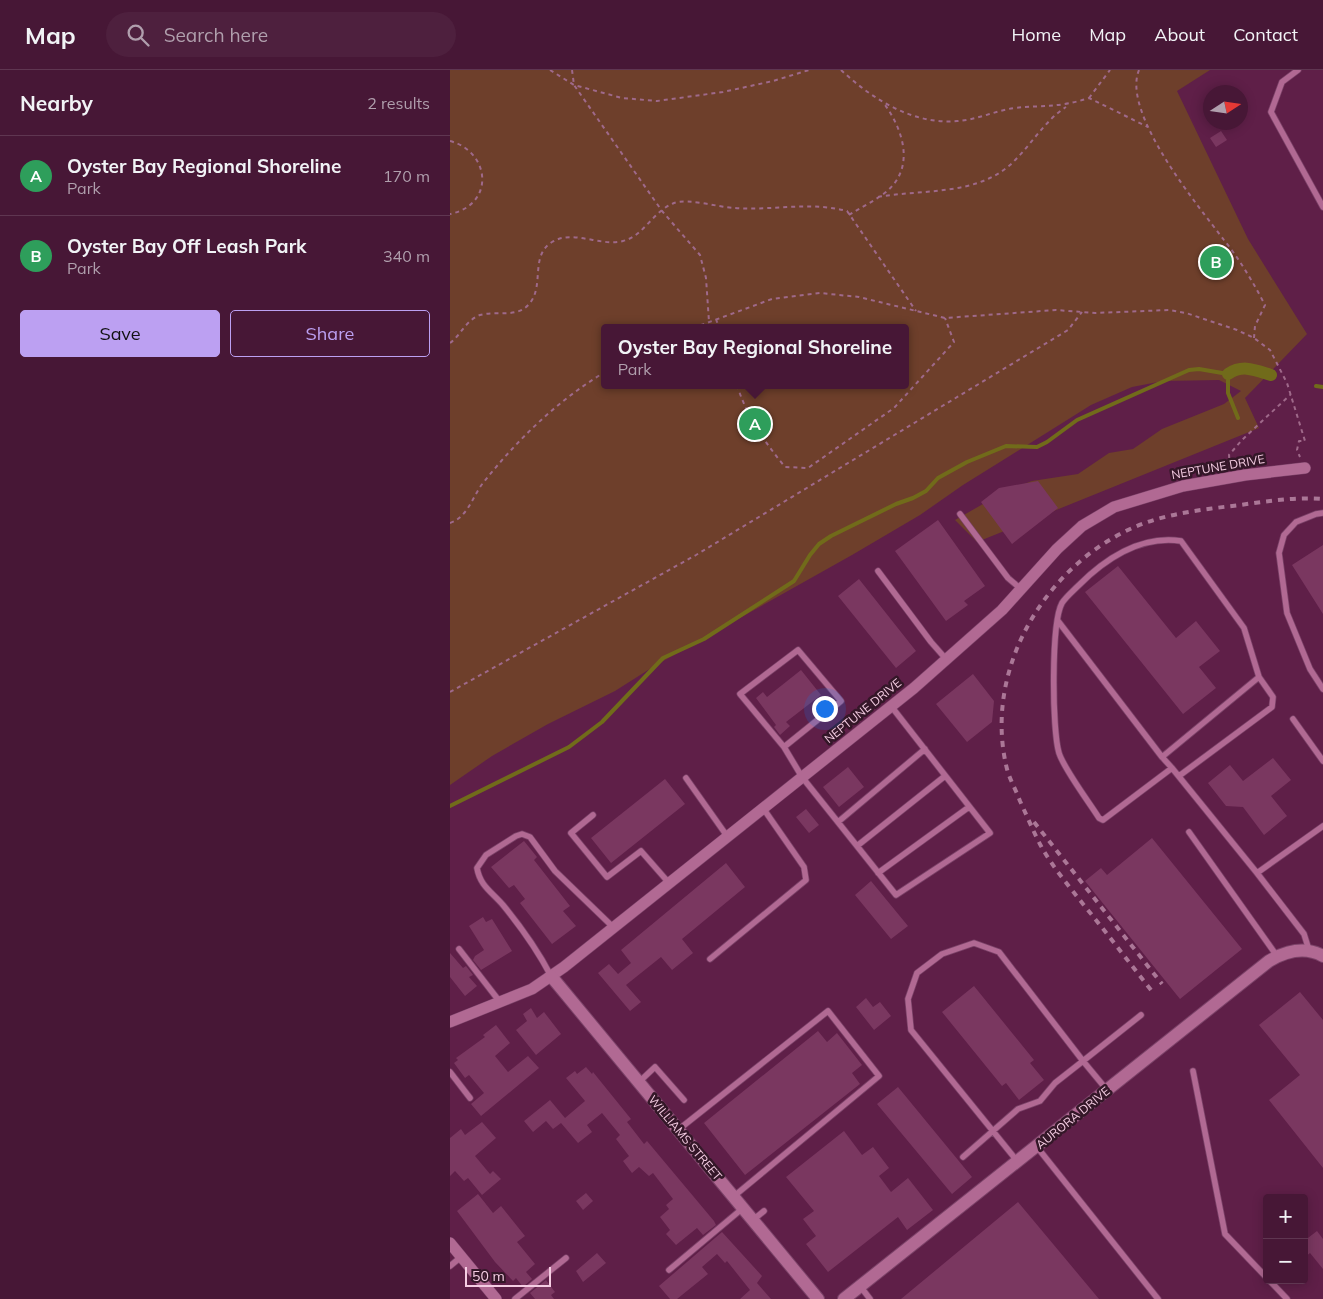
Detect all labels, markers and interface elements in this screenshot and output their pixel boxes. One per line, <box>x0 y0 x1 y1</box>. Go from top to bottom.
search box <box>106 12 456 57</box>
text: Map <box>25 20 76 50</box>
icon: search <box>124 21 152 49</box>
text: Search here <box>164 23 268 47</box>
text: Home <box>1011 23 1061 46</box>
text: Map <box>1089 23 1126 46</box>
text: About <box>1154 23 1205 46</box>
text: Contact <box>1233 23 1298 46</box>
north arrow <box>1203 85 1248 130</box>
text: Nearby <box>20 90 93 116</box>
text: 2 results <box>367 93 430 113</box>
text: Oyster Bay Regional Shoreline <box>67 154 341 178</box>
text: A <box>30 166 42 186</box>
text: 170 m <box>383 166 430 186</box>
text: Park <box>67 178 101 198</box>
text: Oyster Bay Off Leash Park <box>67 234 307 258</box>
pin: B <box>1200 243 1232 281</box>
text: B <box>30 246 42 266</box>
text: 340 m <box>383 246 430 266</box>
text: Park <box>67 258 101 278</box>
button: Save <box>20 310 220 357</box>
button: Share <box>230 310 430 357</box>
popup <box>601 324 909 389</box>
text: Oyster Bay Regional Shoreline <box>618 335 892 359</box>
text: Park <box>618 359 651 379</box>
pin: A <box>739 405 771 443</box>
street label: NEPTUNE DRIVE <box>1170 451 1266 482</box>
street label: NEPTUNE DRIVE <box>821 675 904 746</box>
your location <box>812 696 838 722</box>
street label: AURORA DRIVE <box>1033 1083 1113 1152</box>
street label: WILLIAMS STREET <box>645 1092 726 1184</box>
map controls <box>1263 1194 1308 1284</box>
button: + <box>1263 1194 1308 1239</box>
button: − <box>1263 1239 1308 1284</box>
scale bar <box>465 1264 551 1287</box>
text: 50 m <box>472 1267 505 1285</box>

